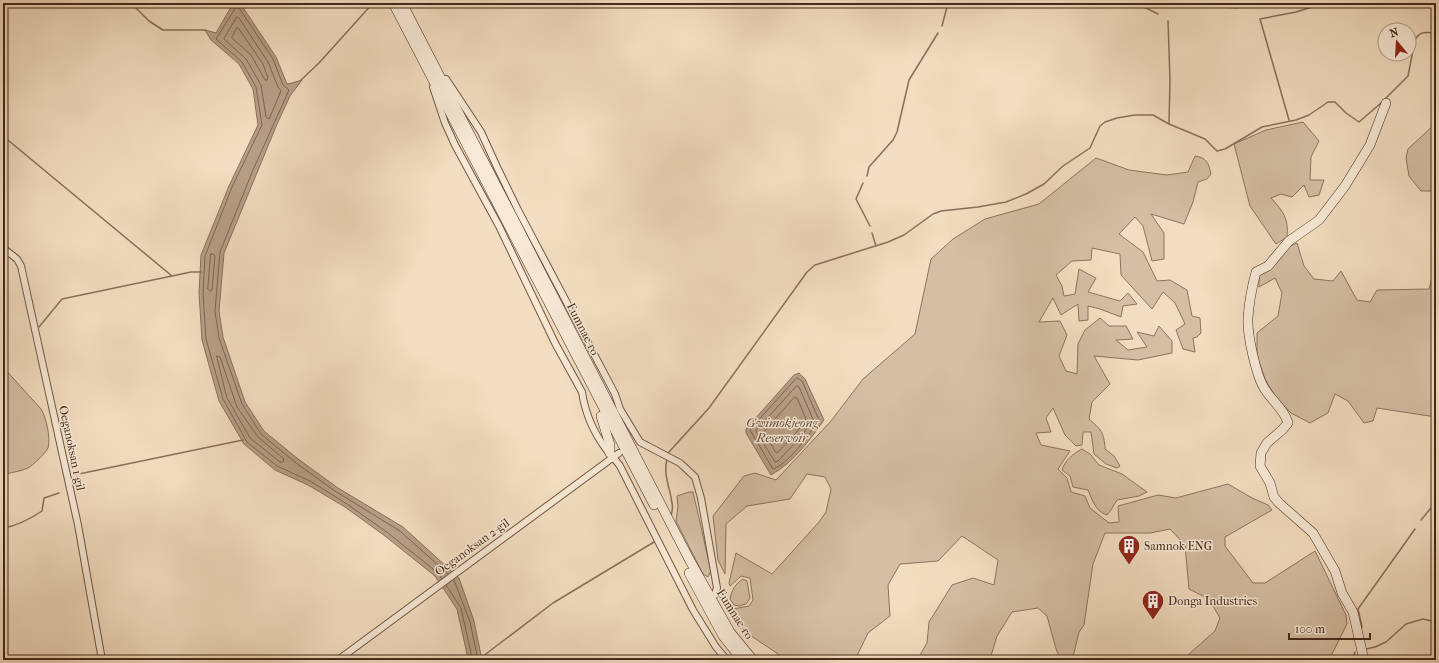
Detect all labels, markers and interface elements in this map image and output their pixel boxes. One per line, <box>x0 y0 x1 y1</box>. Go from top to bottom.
north arrow <box>1377 22 1417 62</box>
text: N <box>1388 25 1401 40</box>
street label: Eumnae-ro <box>564 301 602 357</box>
street label: Oeganoksan 1-gil <box>56 404 88 493</box>
water label: Gwimokjeong Reservoir <box>746 415 819 445</box>
street label: Oeganoksan 2-gil <box>432 515 512 579</box>
building icon: Samnok ENG <box>1116 533 1142 566</box>
place label: Samnok ENG <box>1144 539 1213 553</box>
street label: Eumnae-ro <box>714 586 756 642</box>
building icon: Donga Industries <box>1140 588 1166 621</box>
place label: Donga Industries <box>1168 594 1258 608</box>
scale bar <box>1289 615 1370 641</box>
text: 100 m <box>1295 622 1325 636</box>

